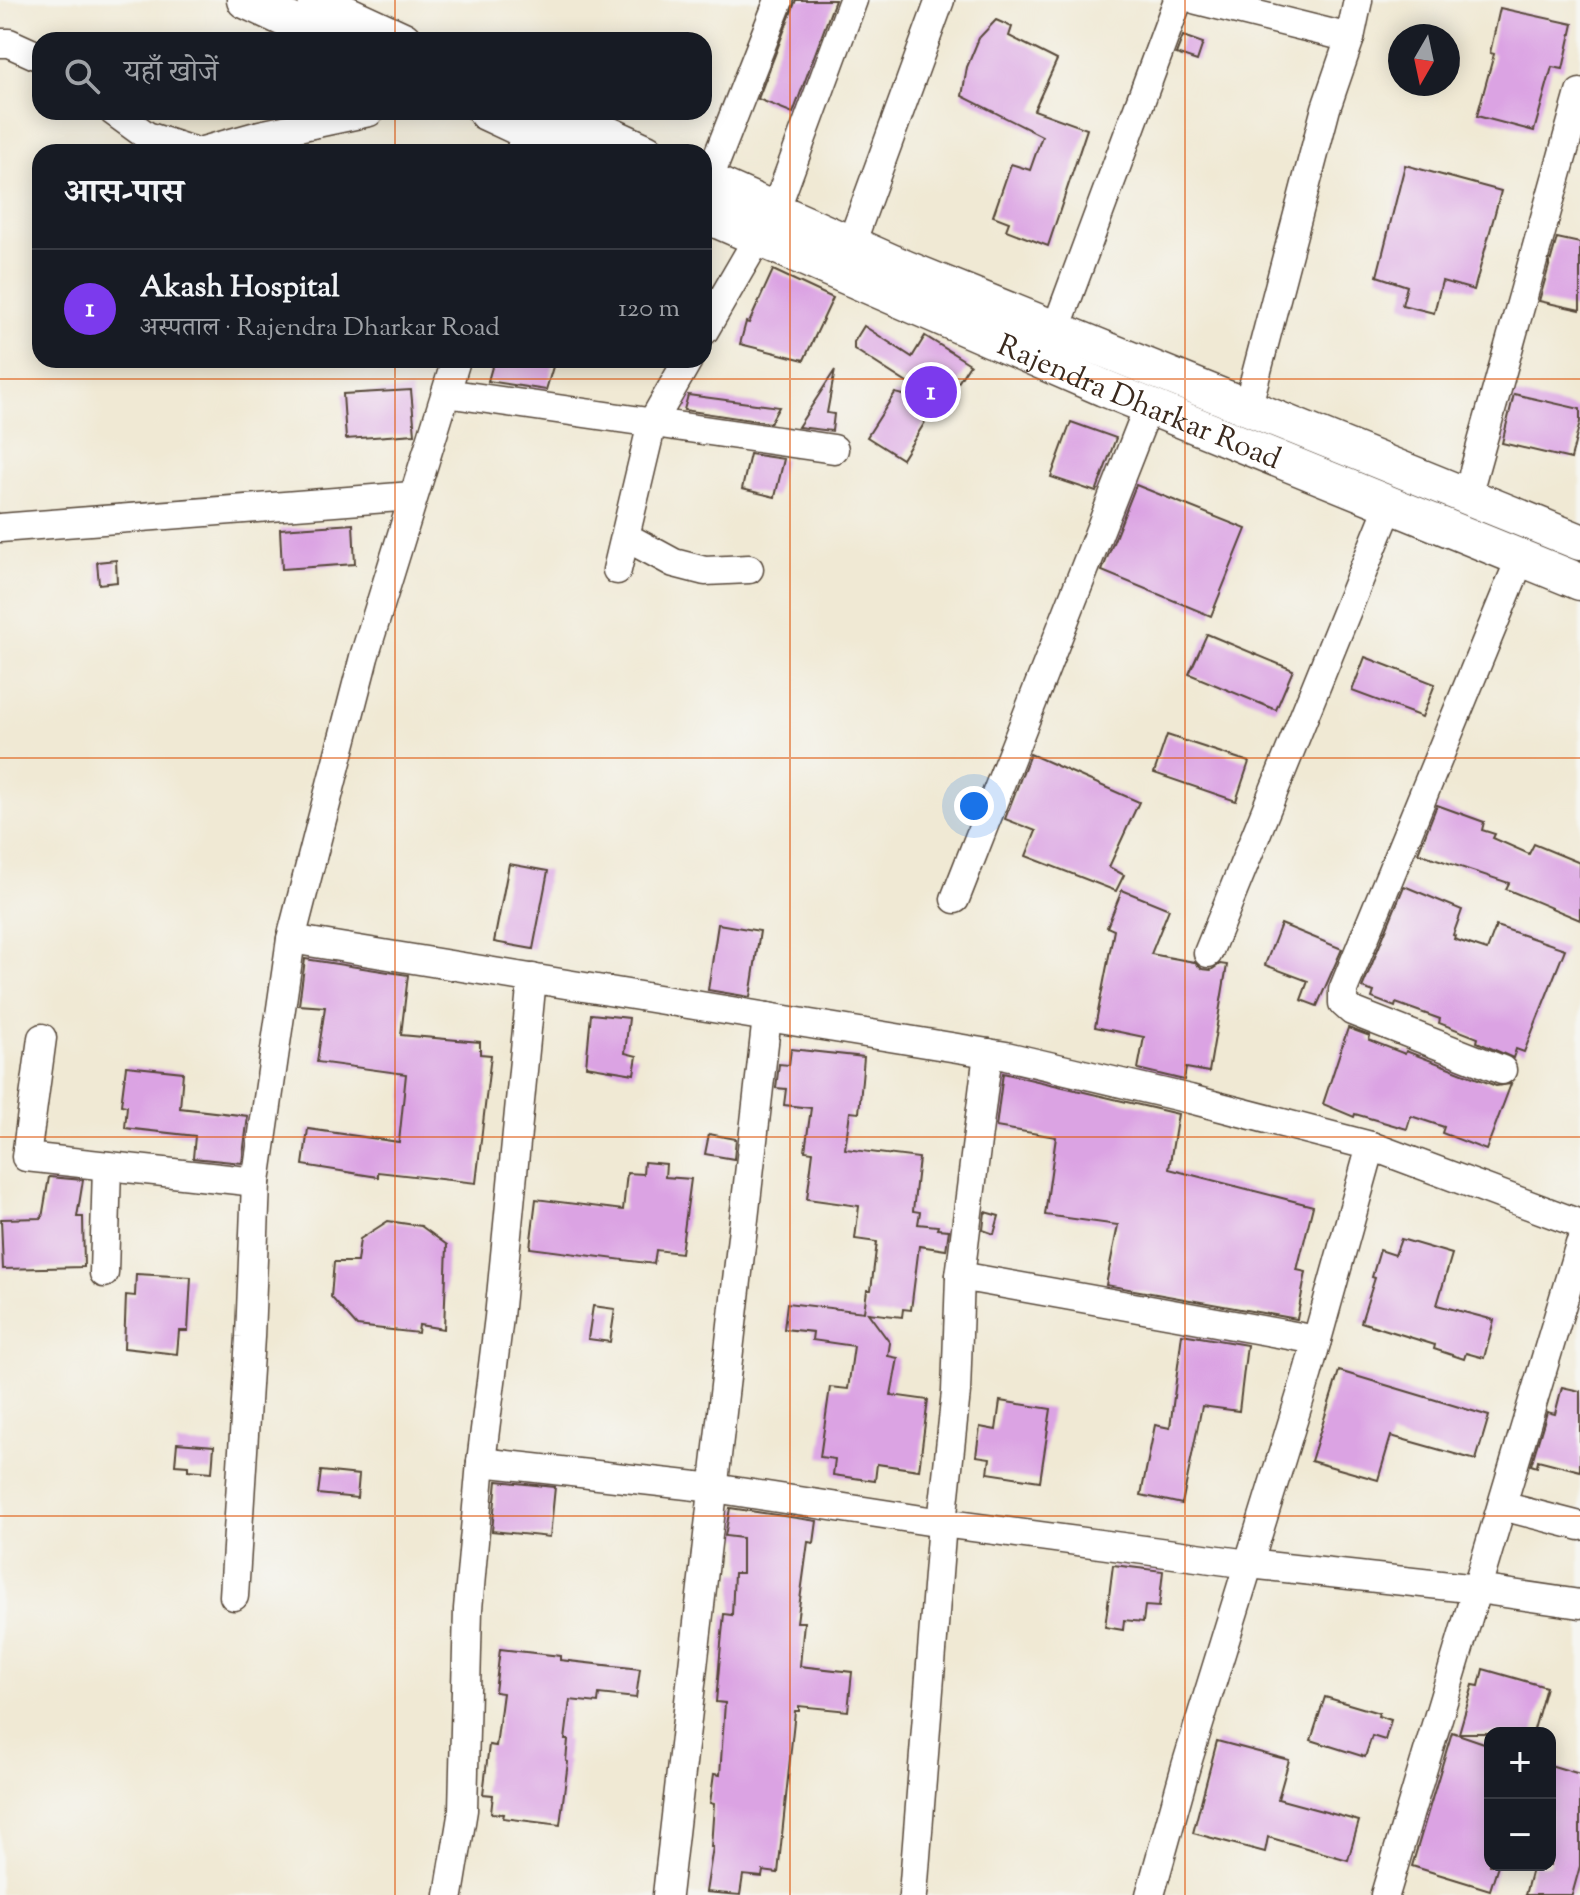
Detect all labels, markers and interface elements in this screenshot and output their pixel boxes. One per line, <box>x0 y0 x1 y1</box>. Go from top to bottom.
north arrow <box>1388 24 1460 96</box>
search box <box>32 32 712 120</box>
text: यहाँ खोजें <box>124 52 218 95</box>
icon: search <box>60 54 104 98</box>
text: आस-पास <box>64 169 184 218</box>
text: Akash Hospital <box>140 267 340 310</box>
text: 1 <box>86 291 94 328</box>
text: 120 m <box>618 291 680 328</box>
text: अस्पताल · Rajendra Dharkar Road <box>140 310 500 347</box>
street label: Rajendra Dharkar Road <box>990 325 1287 482</box>
pin: 1 <box>905 362 957 422</box>
your location <box>954 786 994 826</box>
map controls <box>1484 1727 1556 1871</box>
button: + <box>1484 1727 1556 1799</box>
button: − <box>1484 1799 1556 1871</box>

